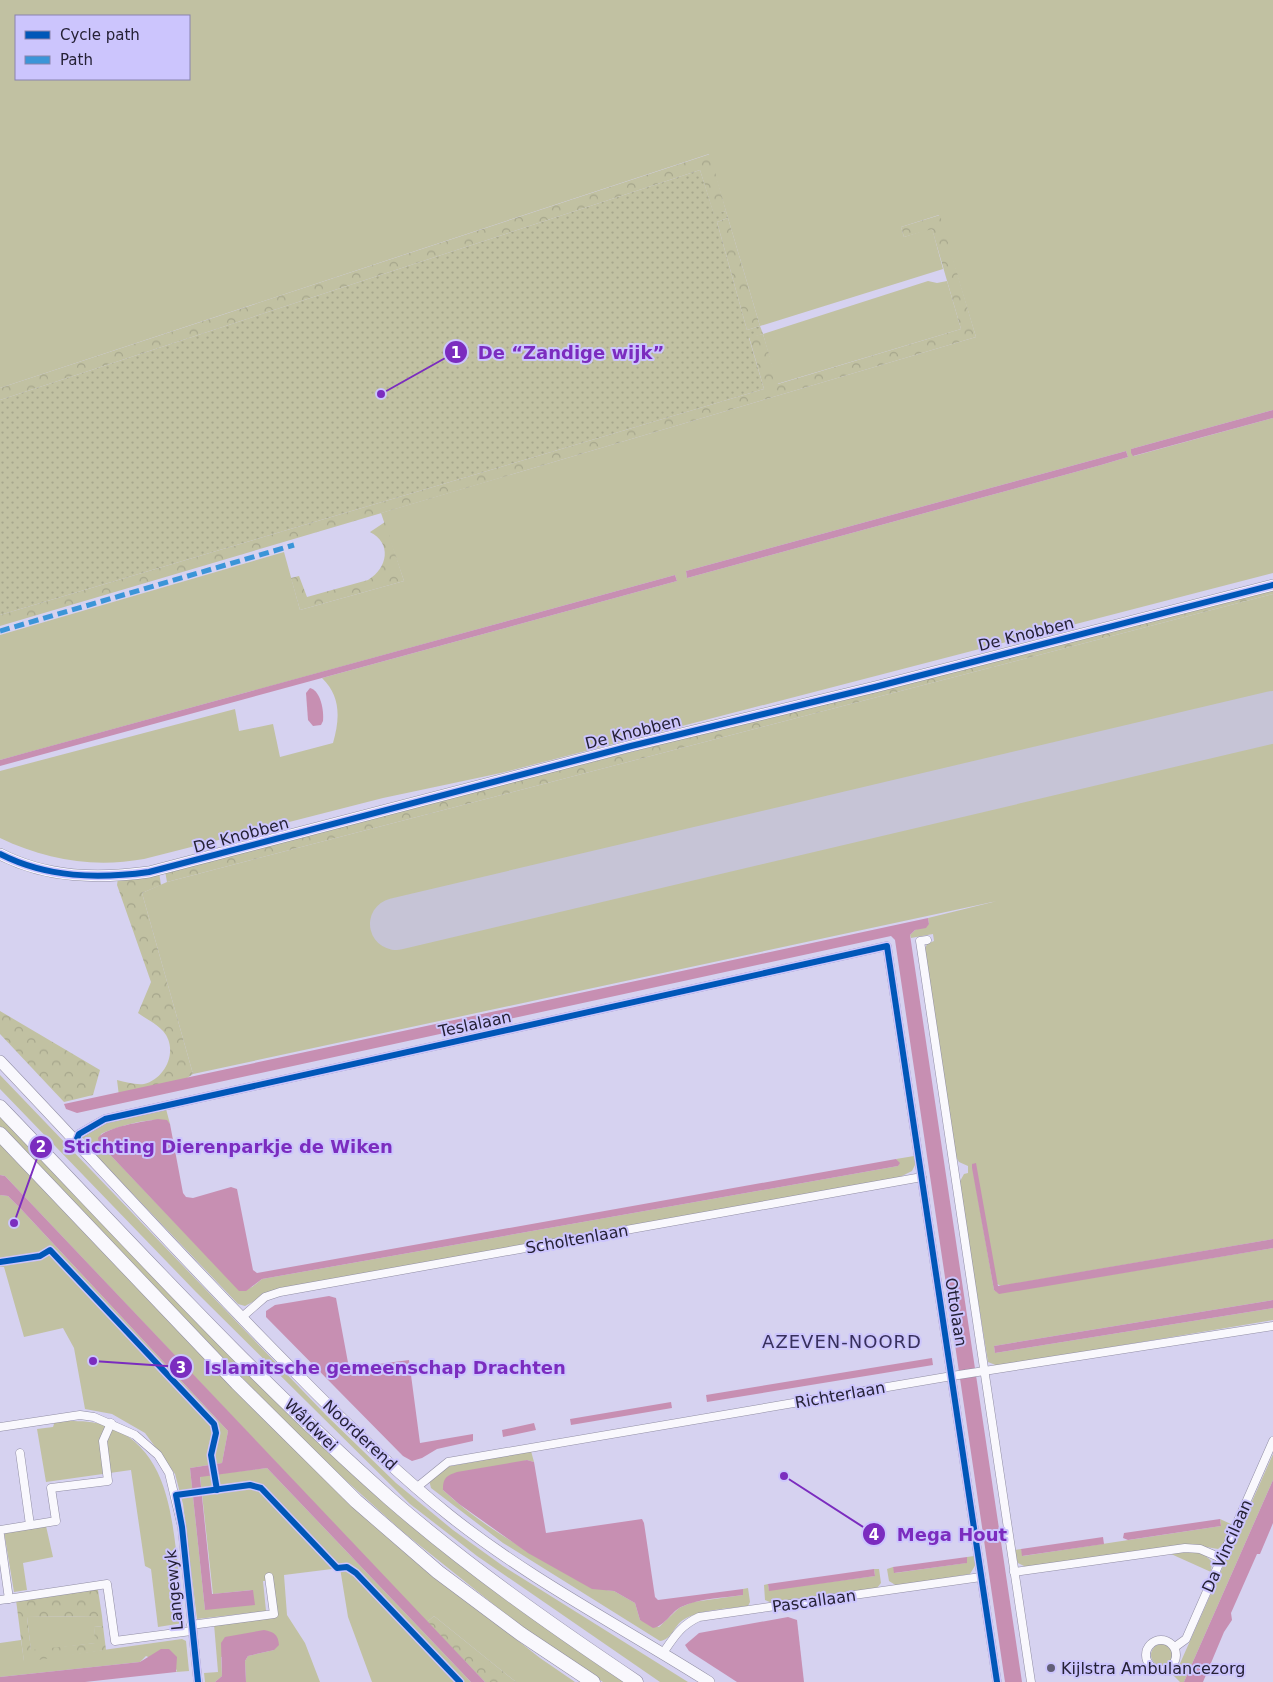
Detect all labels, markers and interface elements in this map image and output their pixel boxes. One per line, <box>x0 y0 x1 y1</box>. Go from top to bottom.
legend <box>15 15 190 80</box>
text: Cycle path <box>60 26 140 44</box>
text: Path <box>60 51 93 69</box>
callout: De “Zandige wijk” <box>443 336 675 369</box>
text: De “Zandige wijk” <box>478 342 664 363</box>
text: 1 <box>451 344 461 362</box>
street label: De Knobben <box>976 613 1076 655</box>
street label: De Knobben <box>583 711 683 753</box>
street label: De Knobben <box>191 813 291 857</box>
street label: Teslalaan <box>436 1007 513 1041</box>
callout: Stichting Dierenparkje de Wiken <box>28 1130 403 1163</box>
text: Stichting Dierenparkje de Wiken <box>63 1136 393 1157</box>
text: 2 <box>36 1138 46 1156</box>
street label: Scholtenlaan <box>524 1221 630 1257</box>
street label: Ottolaan <box>941 1276 971 1348</box>
district label: AZEVEN-NOORD <box>762 1331 922 1352</box>
callout: Islamitsche gemeenschap Drachten <box>169 1351 576 1384</box>
text: Islamitsche gemeenschap Drachten <box>204 1357 566 1378</box>
text: 3 <box>176 1359 186 1377</box>
street label: Richterlaan <box>793 1378 887 1412</box>
street label: Wâldwei <box>280 1395 342 1455</box>
street label: Noorderend <box>319 1396 401 1474</box>
street label: Da Vincilaan <box>1198 1497 1256 1595</box>
callout: Mega Hout <box>862 1518 1017 1551</box>
text: Mega Hout <box>897 1524 1008 1545</box>
text: 4 <box>869 1526 879 1544</box>
street label: Langewyk <box>161 1548 187 1631</box>
street label: Pascallaan <box>771 1586 857 1616</box>
place label: Kijlstra Ambulancezorg <box>1061 1659 1245 1678</box>
marker: Kijlstra Ambulancezorg <box>1045 1662 1057 1674</box>

